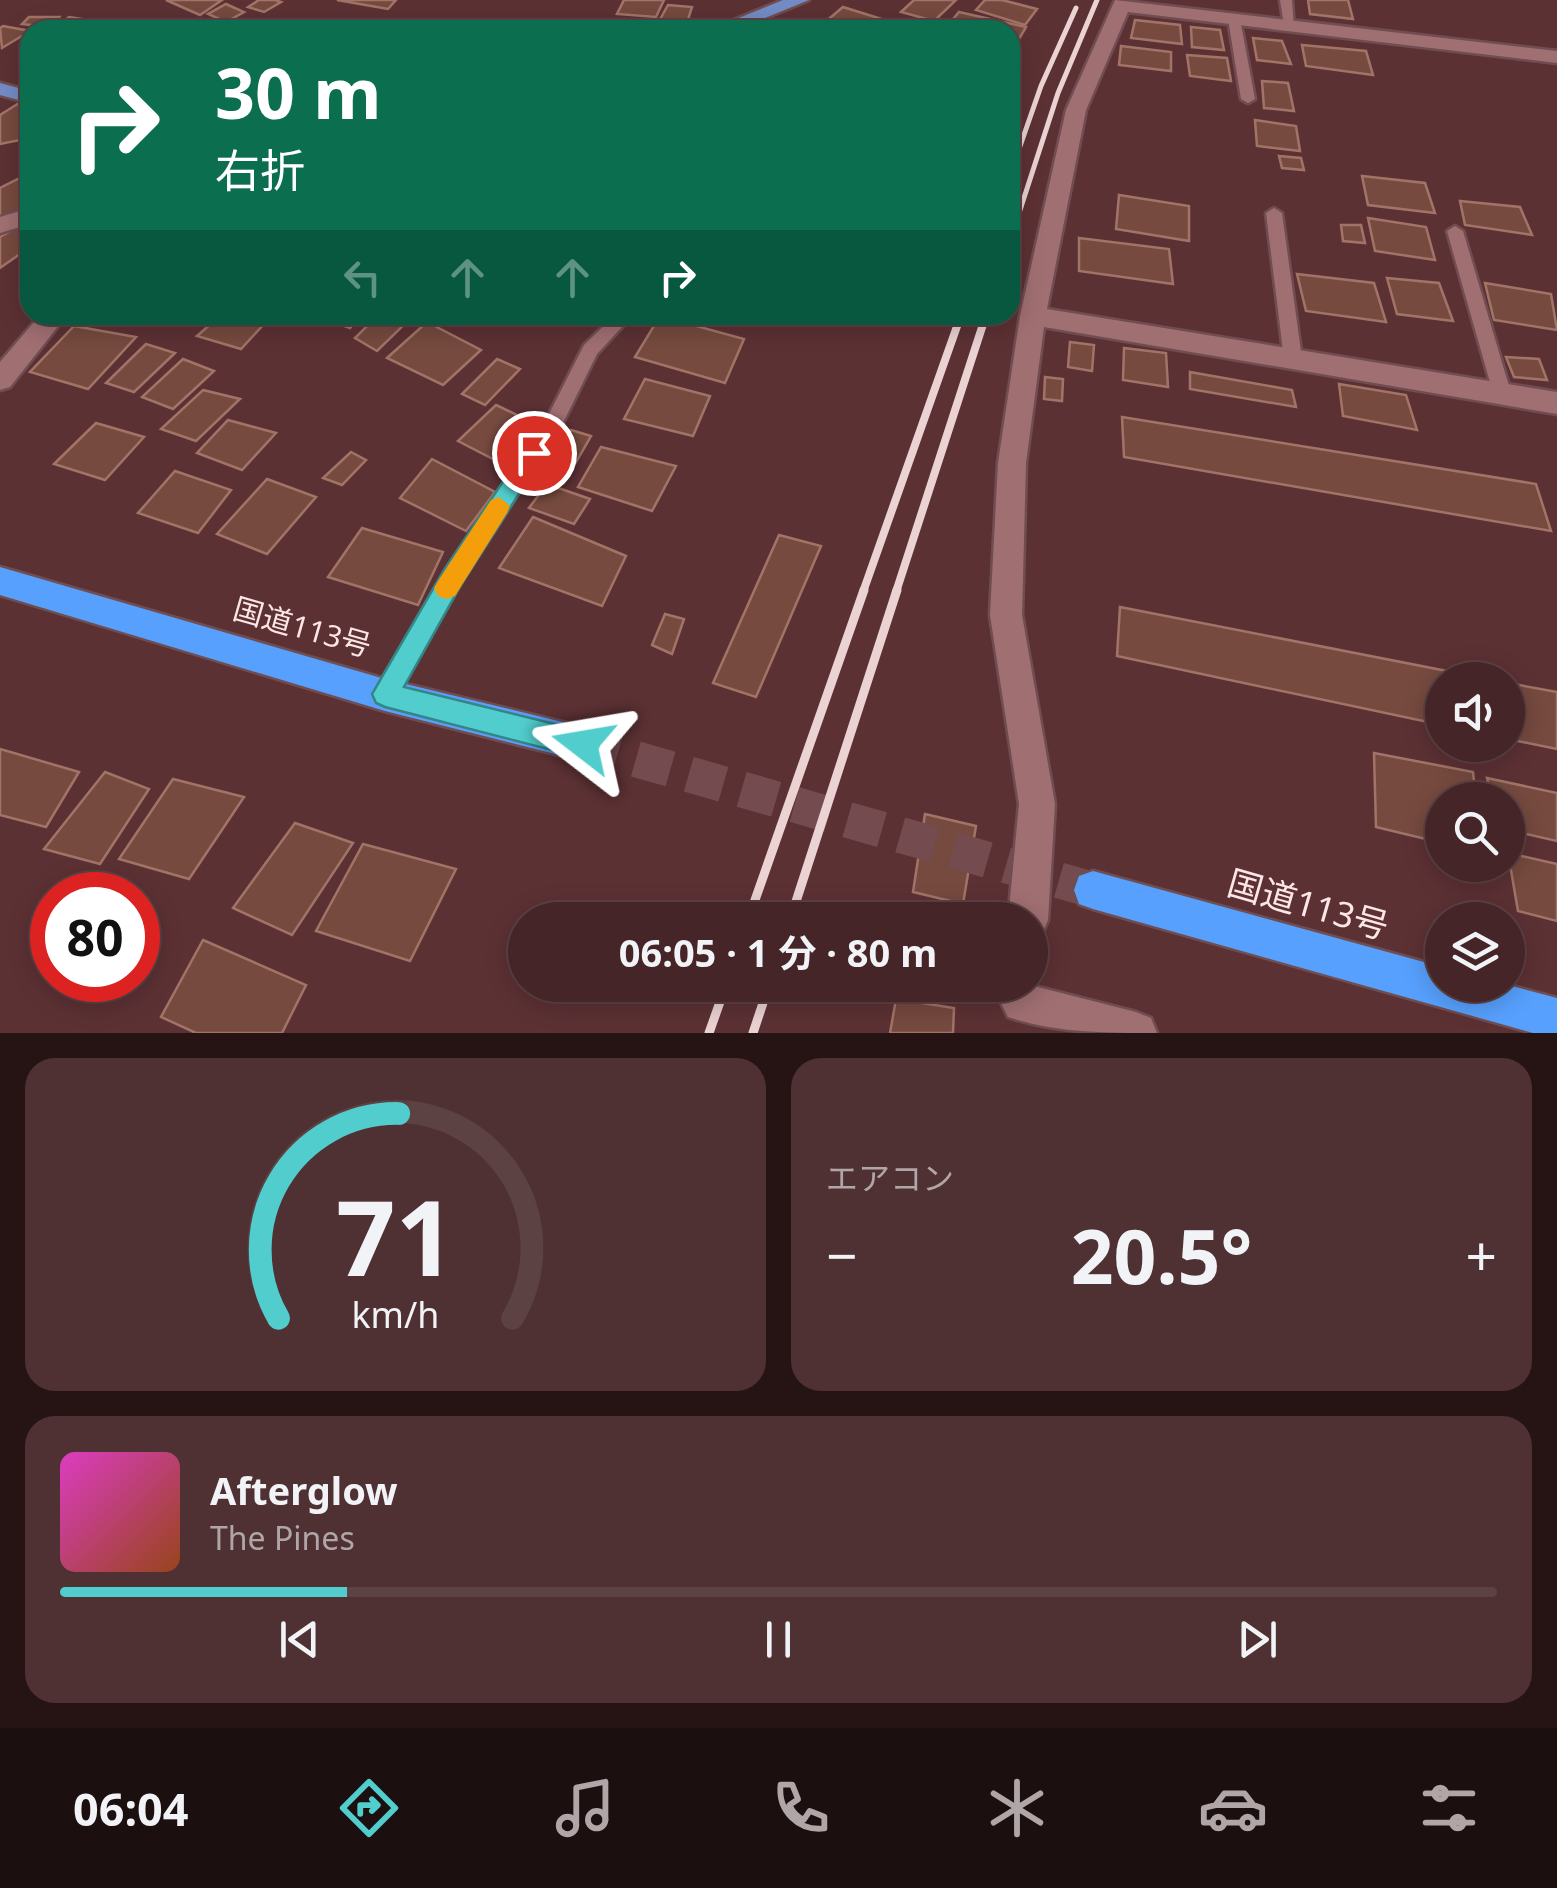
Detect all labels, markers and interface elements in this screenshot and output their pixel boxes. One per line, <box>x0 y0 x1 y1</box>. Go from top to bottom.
text: 30 m <box>215 44 382 140</box>
icon: right <box>50 60 180 190</box>
text: 右折 <box>215 139 305 200</box>
icon: left <box>335 250 390 305</box>
icon: ahead <box>440 250 495 305</box>
icon: ahead <box>545 250 600 305</box>
icon: right <box>650 250 705 305</box>
pin <box>492 411 577 496</box>
icon: arrive <box>507 426 562 481</box>
street label: 国道113号 <box>229 587 376 666</box>
map controls <box>1425 662 1525 1002</box>
button: sound <box>1425 662 1525 762</box>
position arrow <box>531 692 635 796</box>
button: search <box>1425 782 1525 882</box>
street label: 国道113号 <box>1223 858 1394 949</box>
speed limit sign: 80 <box>30 872 160 1002</box>
button: layers <box>1425 902 1525 1002</box>
text: 06:05 · 1 分 · 80 m <box>619 926 937 978</box>
text: エアコン <box>826 1156 954 1199</box>
text: 71 <box>336 1165 455 1306</box>
text: 20.5° <box>1071 1204 1252 1306</box>
text: − <box>826 1217 857 1292</box>
text: + <box>1466 1217 1497 1292</box>
text: km/h <box>352 1290 439 1338</box>
text: Afterglow <box>210 1464 398 1516</box>
text: The Pines <box>210 1516 355 1559</box>
icon: previous <box>272 1612 327 1667</box>
icon: pause <box>751 1612 806 1667</box>
icon: next <box>1230 1612 1285 1667</box>
icon: directions <box>334 1773 404 1843</box>
icon: music <box>550 1773 620 1843</box>
icon: phone <box>766 1773 836 1843</box>
icon: climate <box>982 1773 1052 1843</box>
icon: car <box>1198 1773 1268 1843</box>
icon: filters <box>1414 1773 1484 1843</box>
text: 06:04 <box>73 1778 189 1839</box>

